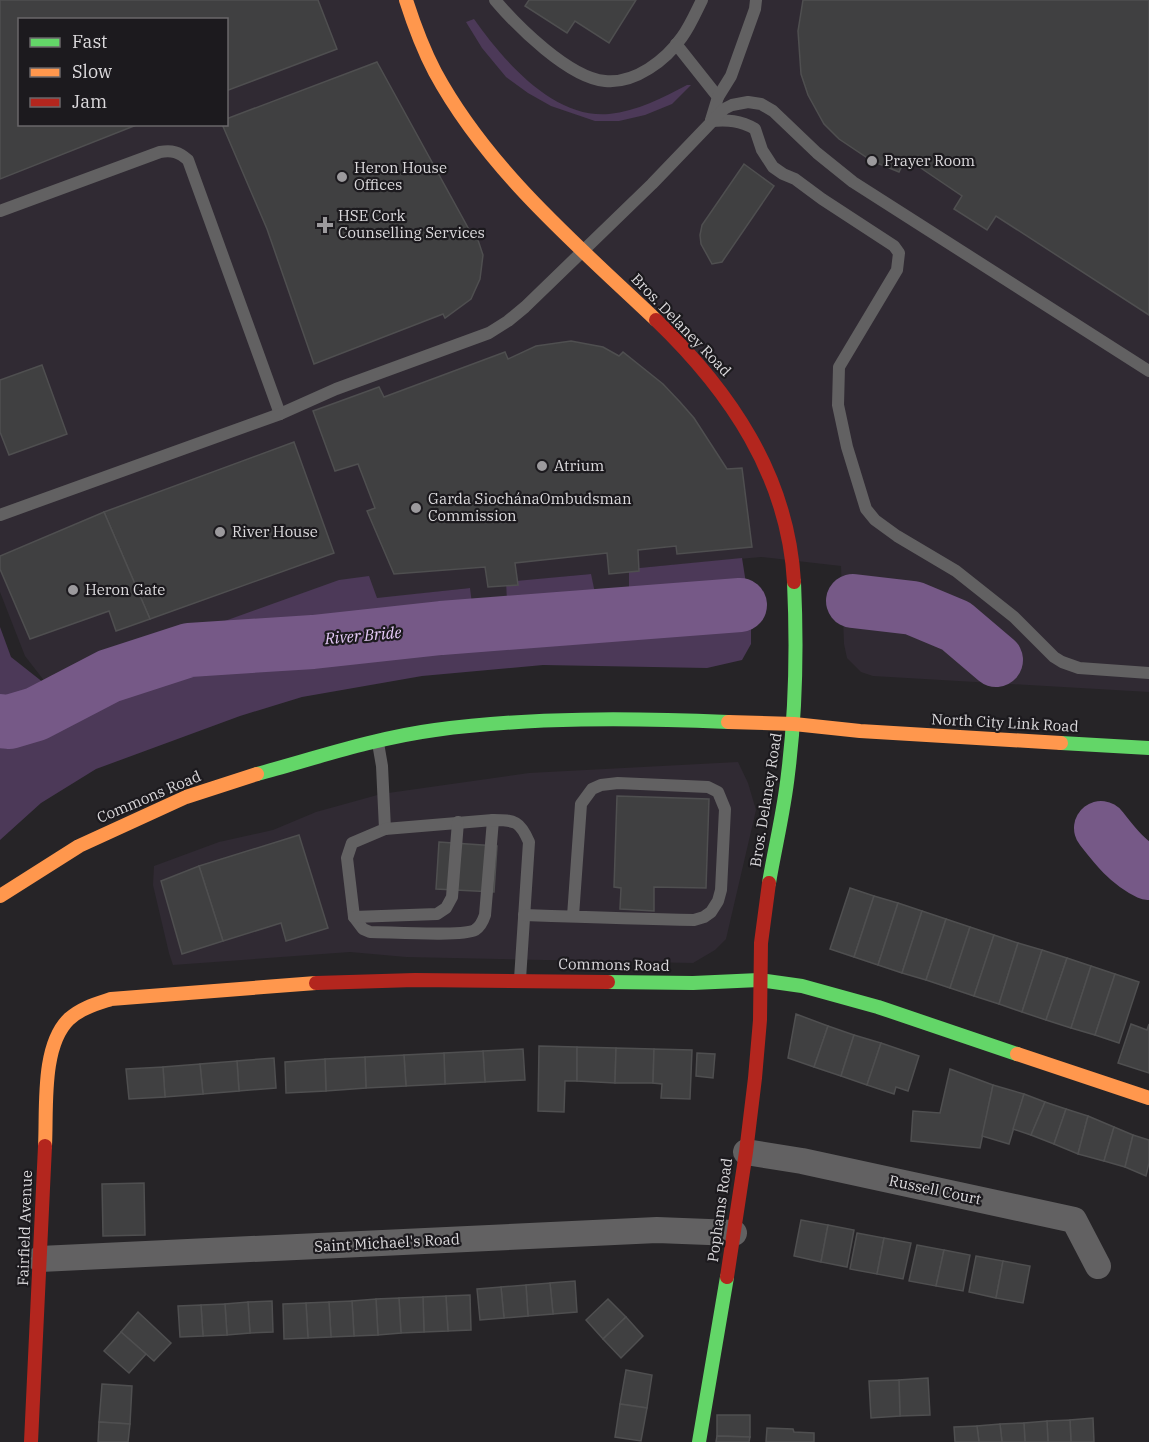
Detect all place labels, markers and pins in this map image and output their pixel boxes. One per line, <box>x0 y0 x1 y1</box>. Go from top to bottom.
place label: Prayer Room <box>884 151 975 170</box>
marker: Prayer Room <box>865 154 879 168</box>
place label: Heron House Offices <box>354 158 447 194</box>
marker: Heron House Offices <box>335 170 349 184</box>
place label: HSE Cork Counselling Services <box>338 206 485 242</box>
marker: HSE Cork Counselling Services <box>316 216 334 234</box>
place label: Atrium <box>554 456 604 475</box>
marker: Atrium <box>535 459 549 473</box>
place label: Garda SiochánaOmbudsman Commission <box>428 489 632 525</box>
marker: Garda SiochánaOmbudsman Commission <box>409 501 423 515</box>
place label: River House <box>232 522 318 541</box>
marker: River House <box>213 525 227 539</box>
place label: Heron Gate <box>85 580 165 599</box>
marker: Heron Gate <box>66 583 80 597</box>

